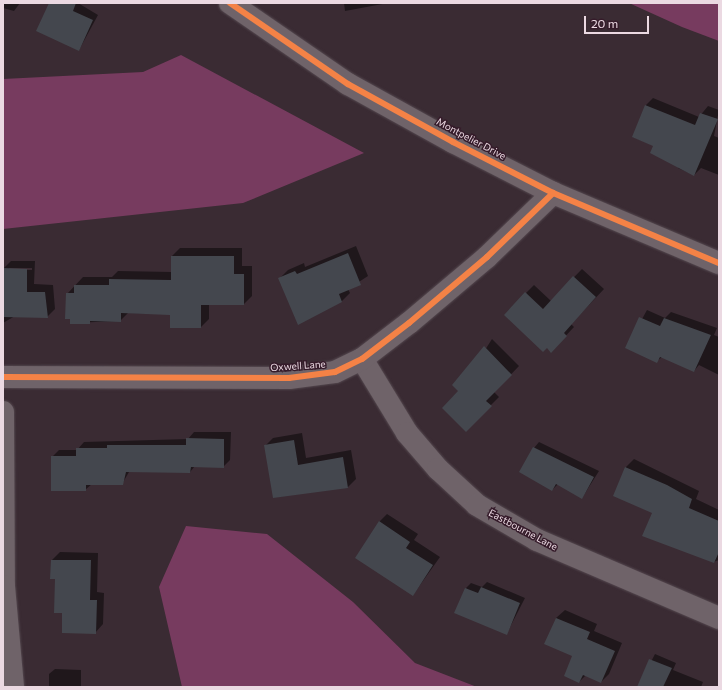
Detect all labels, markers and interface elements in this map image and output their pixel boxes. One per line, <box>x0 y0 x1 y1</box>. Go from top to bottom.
scale bar <box>586 8 651 34</box>
text: 20 m <box>591 16 618 30</box>
street label: Montpelier Drive <box>434 116 508 162</box>
street label: Oxwell Lane <box>270 358 326 374</box>
street label: Eastbourne Lane <box>487 507 559 553</box>

